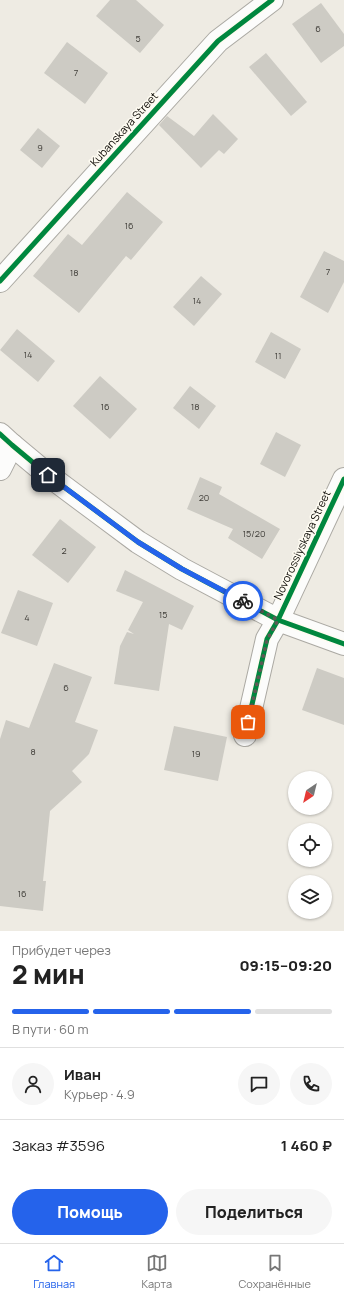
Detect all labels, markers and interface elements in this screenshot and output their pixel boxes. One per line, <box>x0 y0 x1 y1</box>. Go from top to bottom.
house number: 6 <box>315 22 321 35</box>
house number: 5 <box>135 32 141 45</box>
house number: 7 <box>74 66 79 79</box>
street label: Kubanskaya Street <box>86 88 161 169</box>
house number: 9 <box>37 141 43 154</box>
house number: 16 <box>124 219 134 232</box>
house number: 7 <box>326 265 331 278</box>
house number: 18 <box>70 266 78 279</box>
house number: 14 <box>193 294 201 307</box>
house number: 14 <box>24 348 32 361</box>
house number: 11 <box>274 349 282 362</box>
house number: 16 <box>100 400 110 413</box>
house number: 18 <box>191 400 199 413</box>
pin <box>31 458 65 492</box>
icon: home <box>37 464 59 486</box>
street label: Novorossiyskaya Street <box>270 488 334 602</box>
house number: 20 <box>199 491 209 504</box>
house number: 15/20 <box>243 527 265 540</box>
house number: 2 <box>61 544 67 557</box>
courier <box>223 581 263 621</box>
icon: bike <box>232 590 254 612</box>
house number: 15 <box>159 608 167 621</box>
house number: 4 <box>24 611 30 624</box>
house number: 6 <box>63 681 69 694</box>
pin <box>231 705 265 739</box>
icon: bag <box>237 711 259 733</box>
house number: 8 <box>30 745 36 758</box>
house number: 19 <box>191 747 201 760</box>
north arrow <box>288 771 332 815</box>
map controls <box>288 771 332 919</box>
button: locate <box>288 823 332 867</box>
button: layers <box>288 875 332 919</box>
house number: 16 <box>17 887 27 900</box>
text: Прибудет через <box>12 941 111 959</box>
text: 09:15–09:20 <box>239 955 332 976</box>
text: 2 мин <box>12 956 85 992</box>
text: В пути · 60 m <box>12 1020 89 1038</box>
button: person <box>12 1063 54 1105</box>
button: chat <box>238 1063 280 1105</box>
button: phone <box>290 1063 332 1105</box>
text: Иван <box>64 1064 101 1085</box>
text: Курьер · 4.9 <box>64 1085 135 1103</box>
text: Заказ #3596 <box>12 1135 105 1156</box>
text: 1 460 ₽ <box>281 1135 332 1156</box>
button: Помощь <box>12 1189 168 1235</box>
button: Поделиться <box>176 1189 332 1235</box>
tab: Главная <box>33 1252 75 1291</box>
tab: Карта <box>141 1252 172 1291</box>
tab: Сохранённые <box>238 1252 311 1291</box>

